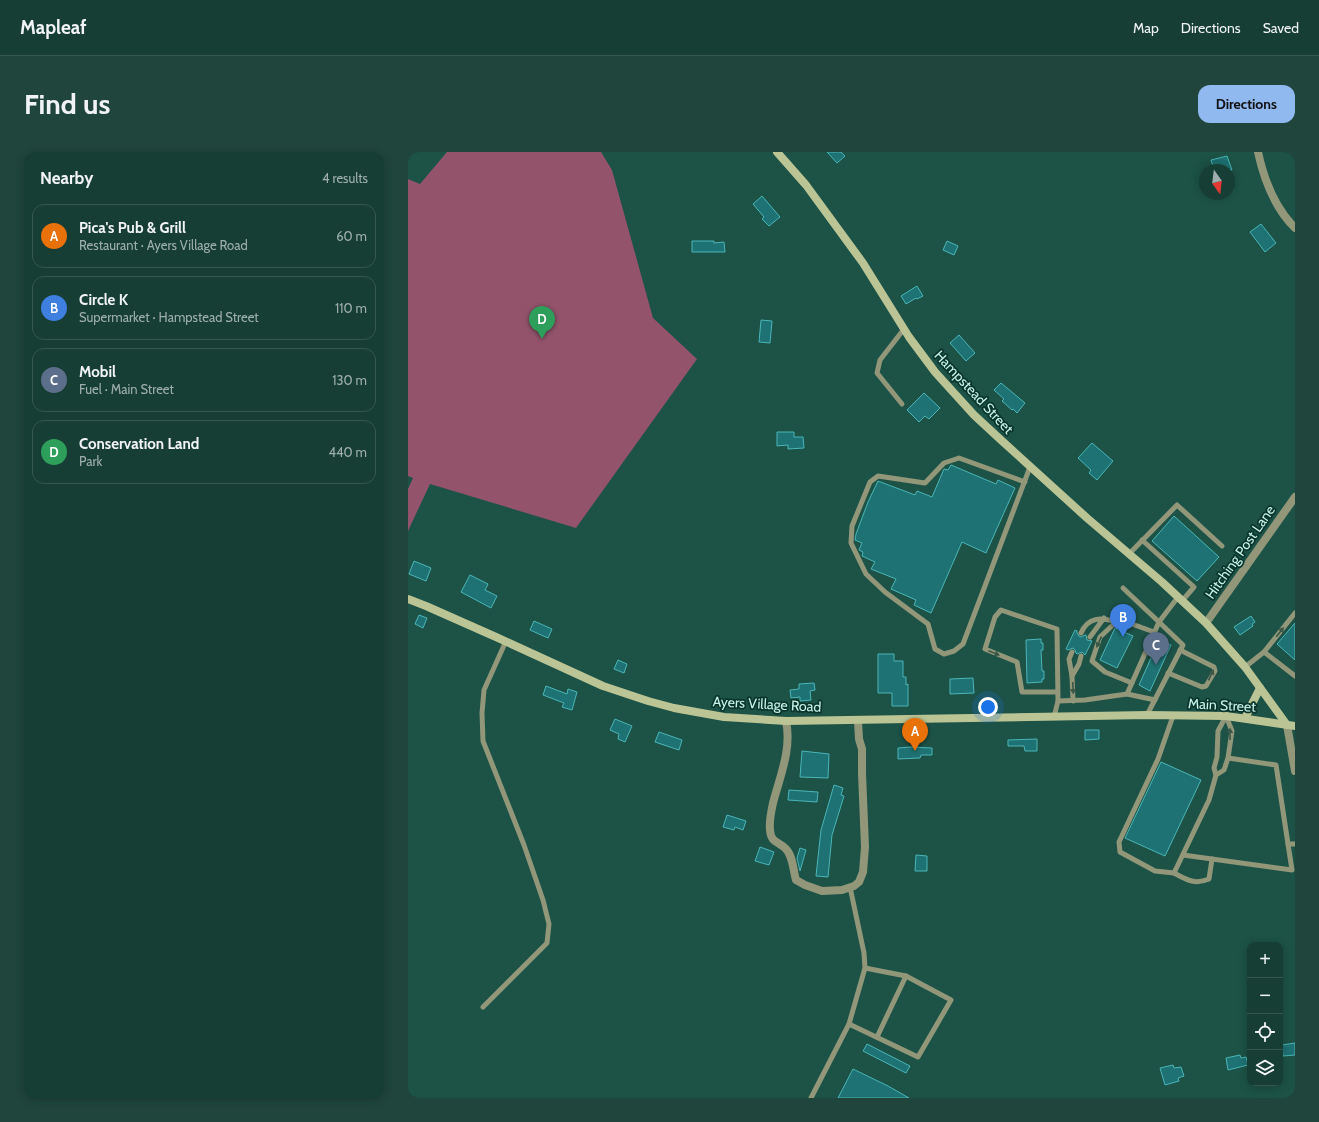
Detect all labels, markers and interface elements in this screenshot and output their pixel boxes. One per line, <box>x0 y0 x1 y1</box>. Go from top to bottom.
text: Mapleaf <box>20 16 87 39</box>
text: Map <box>1133 19 1159 37</box>
text: Directions <box>1181 19 1241 37</box>
text: Saved <box>1263 19 1299 37</box>
button: Directions <box>1198 85 1295 123</box>
text: Find us <box>24 87 110 121</box>
north arrow <box>1199 164 1235 200</box>
text: Nearby <box>40 168 93 188</box>
text: 4 results <box>322 170 368 186</box>
text: Pica's Pub & Grill <box>79 219 186 237</box>
text: A <box>50 228 58 244</box>
text: 60 m <box>336 228 367 244</box>
text: Restaurant · Ayers Village Road <box>79 237 248 253</box>
text: Circle K <box>79 291 128 309</box>
text: B <box>50 300 58 316</box>
text: 110 m <box>335 300 367 316</box>
pin: D <box>529 306 555 339</box>
text: Supermarket · Hampstead Street <box>79 309 259 325</box>
street label: Hampstead Street <box>931 346 1018 438</box>
text: Mobil <box>79 363 116 381</box>
text: C <box>50 372 58 388</box>
text: 130 m <box>332 372 367 388</box>
text: Fuel · Main Street <box>79 381 174 397</box>
text: Conservation Land <box>79 435 199 453</box>
text: D <box>49 444 59 460</box>
text: 440 m <box>329 444 367 460</box>
text: Park <box>79 453 102 469</box>
street label: Hitching Post Lane <box>1201 502 1279 602</box>
pin: B <box>1110 604 1136 637</box>
one-way arrow <box>1275 627 1284 638</box>
pin: C <box>1143 632 1169 665</box>
one-way arrow <box>1096 636 1102 648</box>
one-way arrow <box>989 650 1001 656</box>
one-way arrow <box>1208 669 1214 681</box>
one-way arrow <box>1069 682 1076 694</box>
street label: Ayers Village Road <box>712 692 822 716</box>
street label: Main Street <box>1188 694 1257 716</box>
your location <box>978 697 998 717</box>
pin: A <box>902 718 928 751</box>
one-way arrow <box>1227 727 1233 740</box>
map controls <box>1247 942 1283 1086</box>
button: + <box>1247 942 1283 978</box>
button: − <box>1247 978 1283 1014</box>
button: locate <box>1247 1014 1283 1050</box>
button: layers <box>1247 1050 1283 1086</box>

